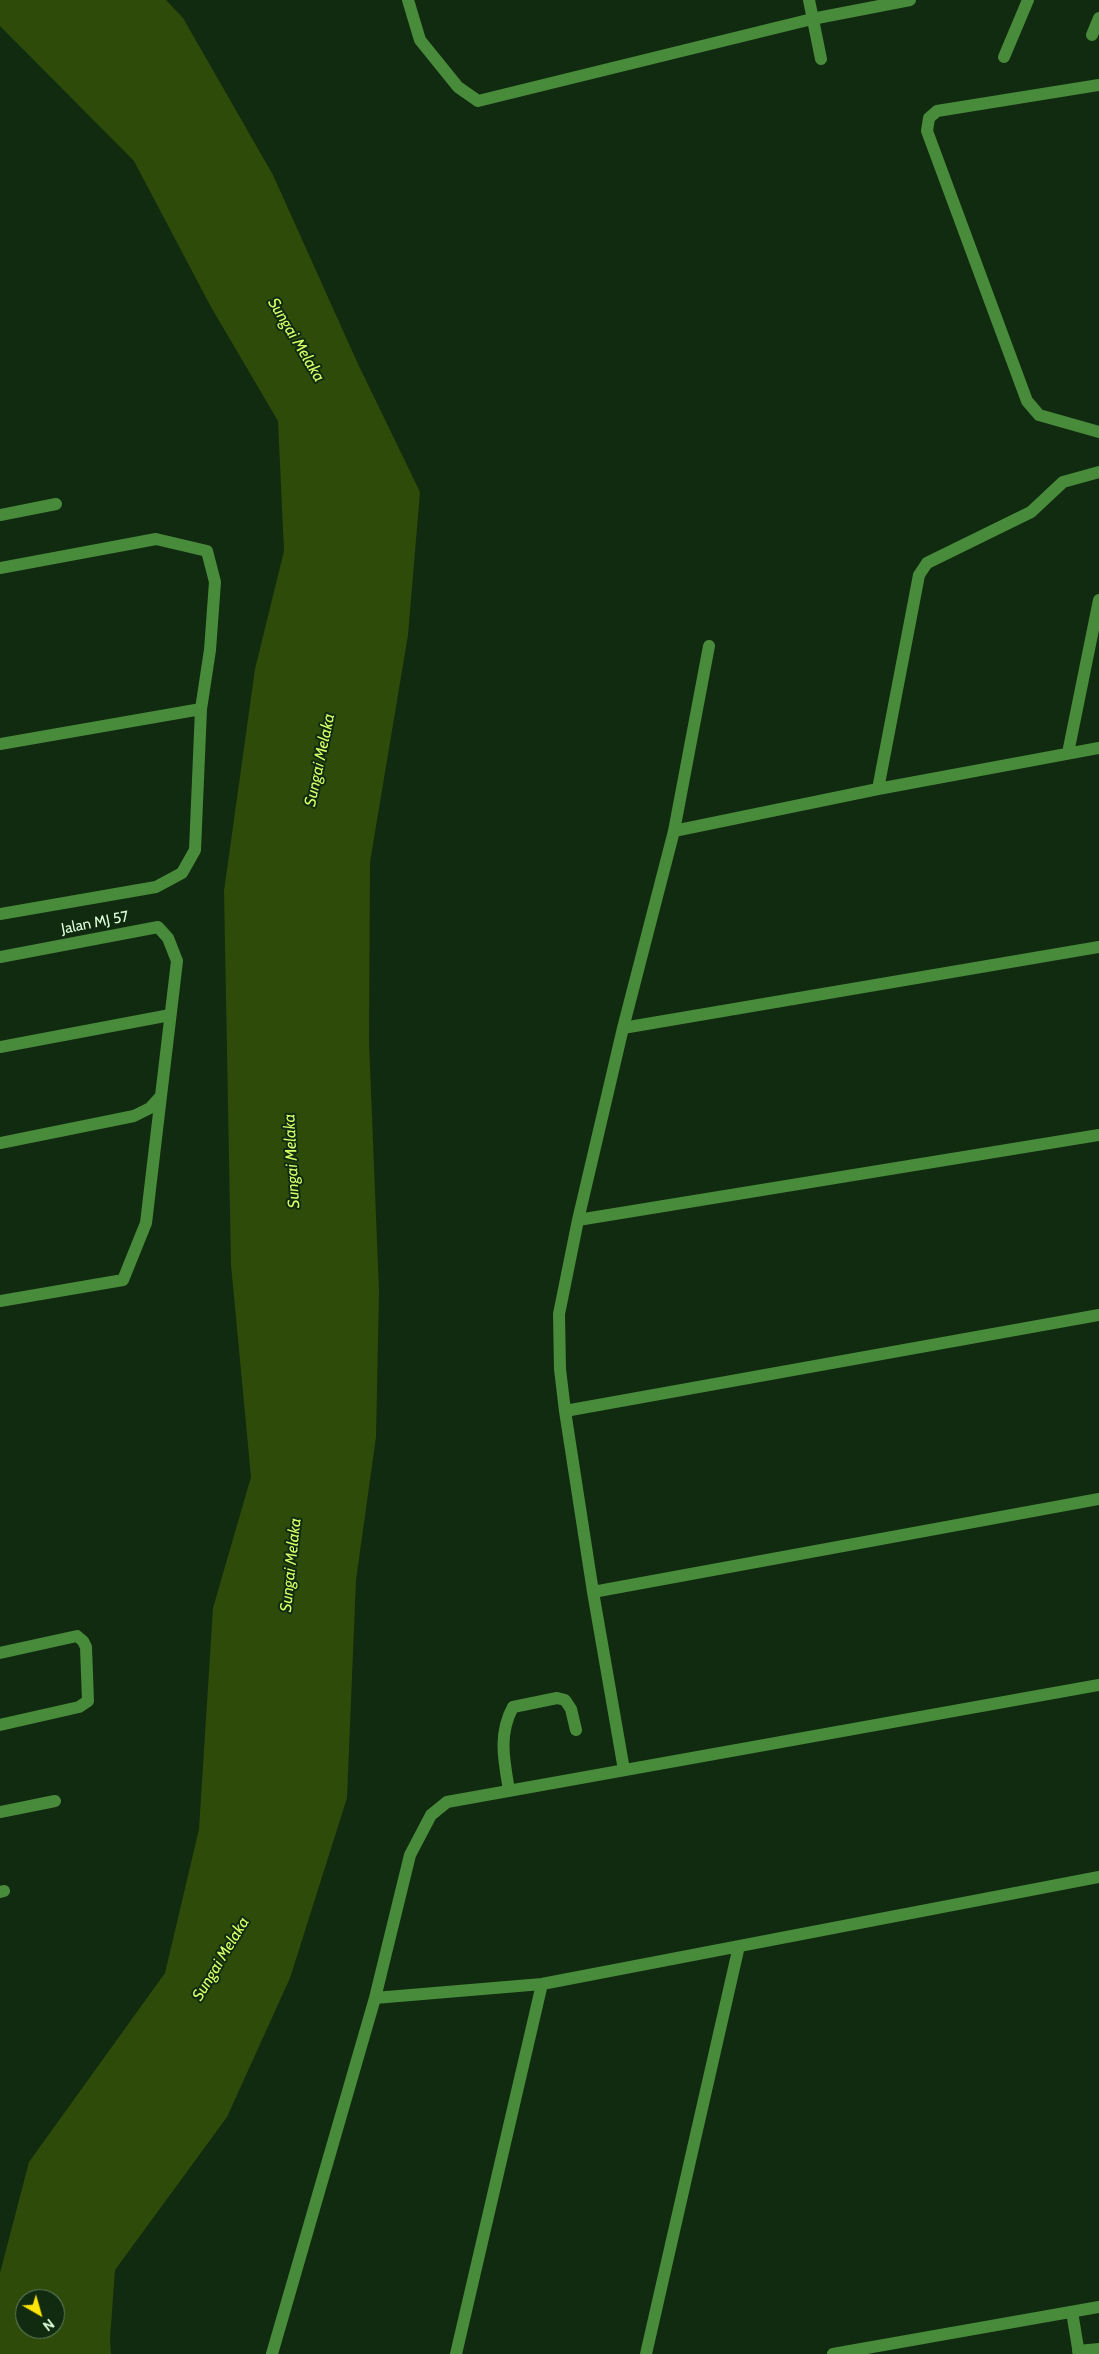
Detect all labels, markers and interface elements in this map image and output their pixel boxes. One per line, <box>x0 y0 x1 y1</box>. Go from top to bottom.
water label: Sungai Melaka <box>263 295 329 385</box>
water label: Sungai Melaka <box>301 712 339 808</box>
street label: Jalan MJ 57 <box>60 908 130 938</box>
water label: Sungai Melaka <box>280 1113 304 1209</box>
water label: Sungai Melaka <box>277 1517 305 1613</box>
water label: Sungai Melaka <box>188 1914 254 2004</box>
north arrow <box>15 2289 65 2339</box>
text: N <box>39 2315 58 2335</box>

